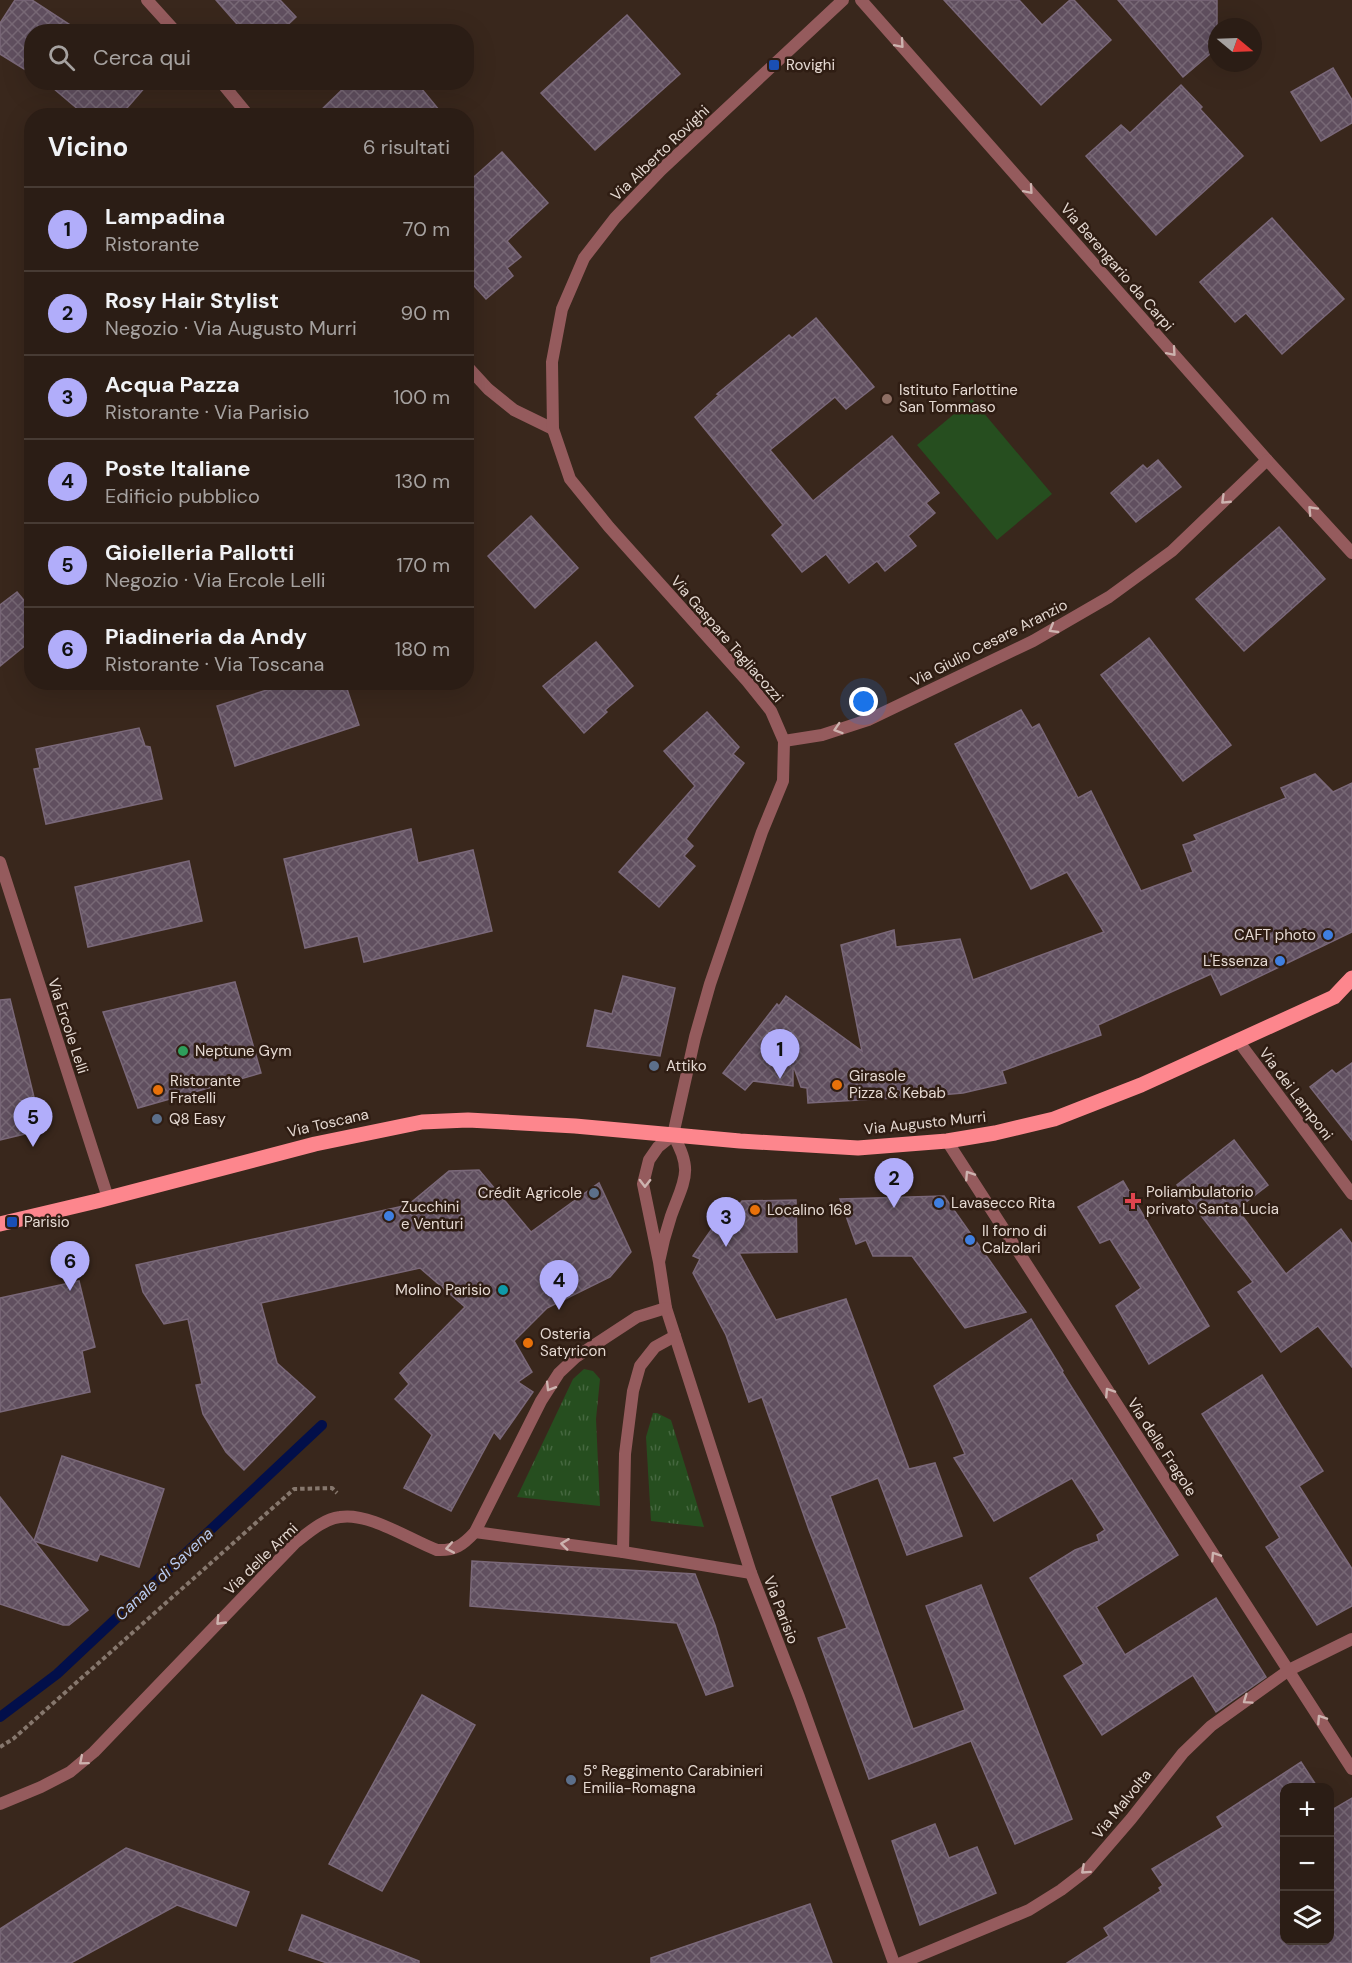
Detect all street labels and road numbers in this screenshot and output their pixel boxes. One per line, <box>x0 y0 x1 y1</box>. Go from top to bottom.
street label: Via Alberto Rovighi <box>606 101 714 205</box>
street label: Via Berengario da Carpi <box>1056 199 1178 335</box>
street label: Via Gaspare Tagliacozzi <box>666 571 788 707</box>
street label: Via Giulio Cesare Aranzio <box>907 595 1071 691</box>
street label: Via Ercole Lelli <box>43 976 93 1076</box>
street label: Via dei Lamponi <box>1255 1044 1337 1144</box>
street label: Via Toscana <box>285 1104 371 1142</box>
street label: Via Augusto Murri <box>863 1107 987 1139</box>
street label: Via delle Fragole <box>1123 1394 1201 1500</box>
street label: Via delle Armi <box>220 1519 302 1599</box>
street label: Via Parisio <box>759 1573 803 1647</box>
street label: Via Malvolta <box>1088 1765 1156 1843</box>

